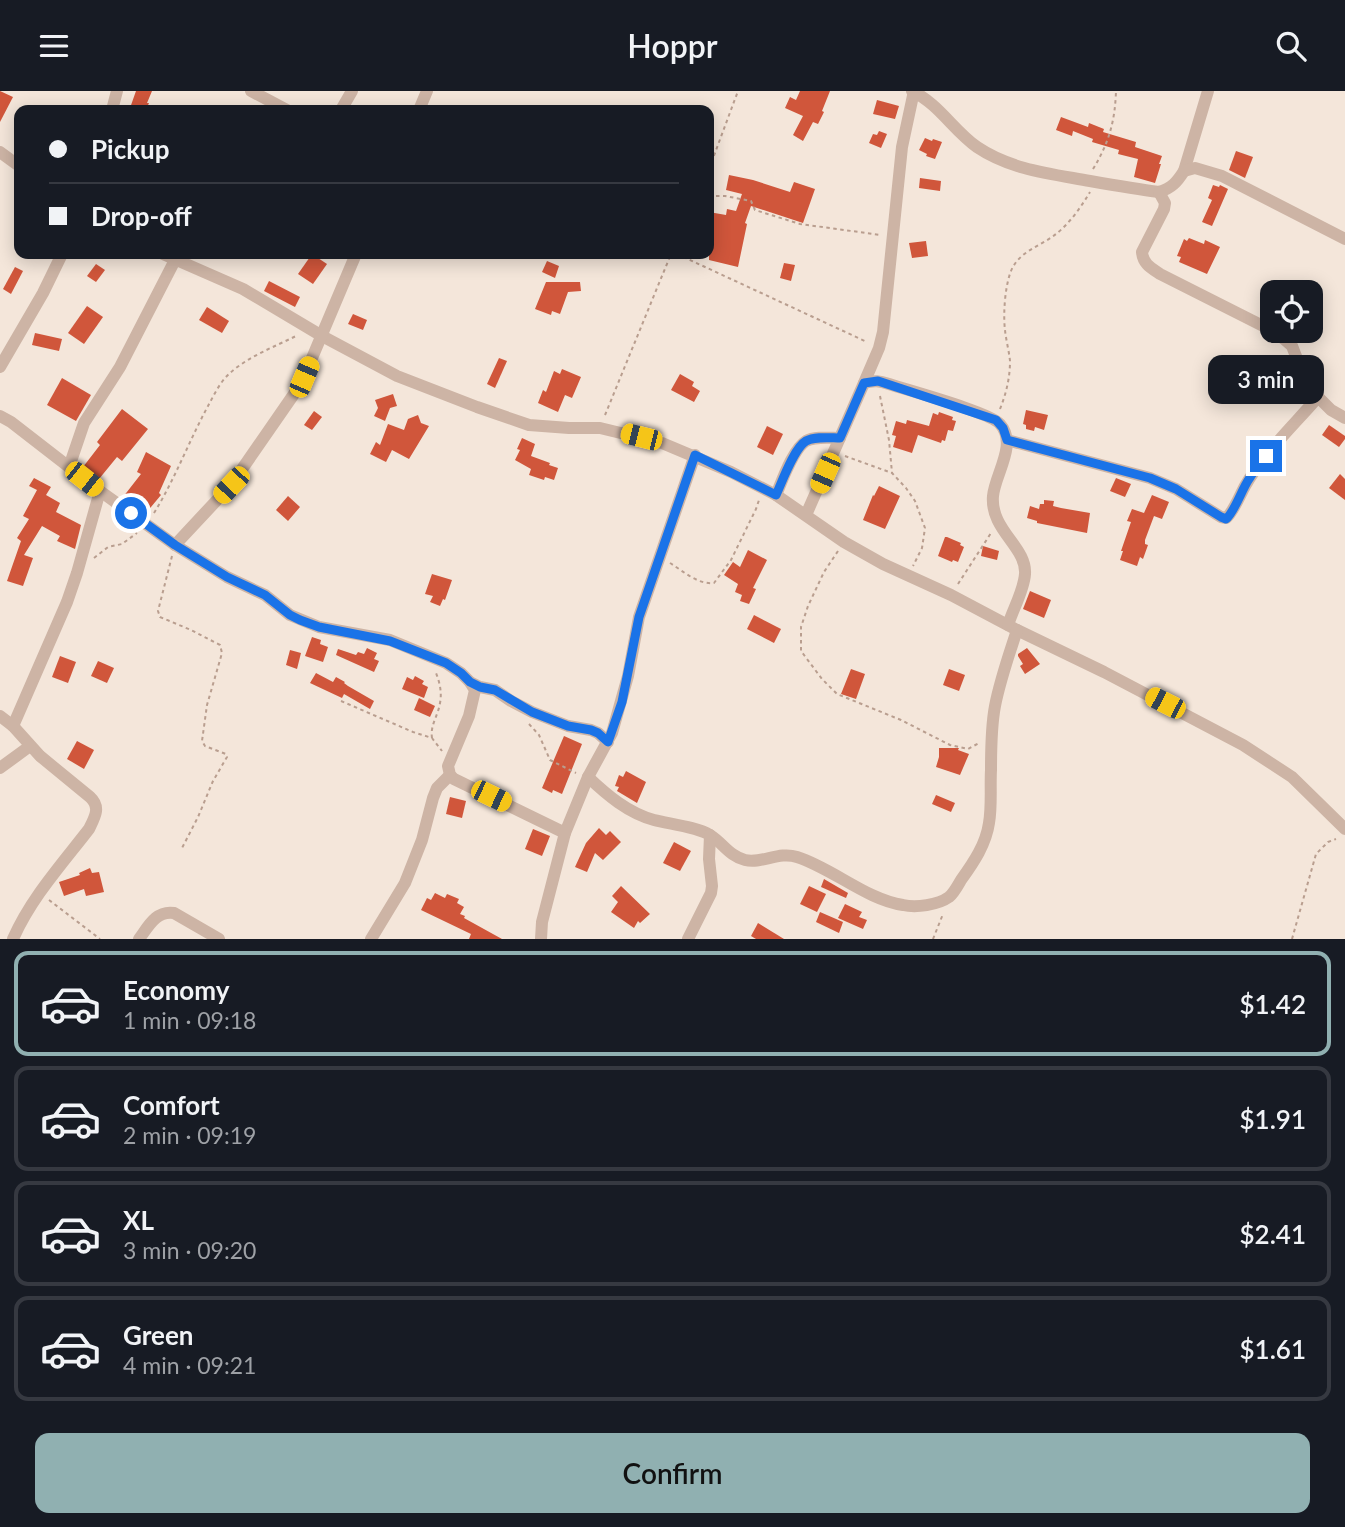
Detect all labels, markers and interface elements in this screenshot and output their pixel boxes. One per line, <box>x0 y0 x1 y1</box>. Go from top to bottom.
text: Hoppr <box>627 26 718 65</box>
icon: menu <box>35 27 73 65</box>
icon: search <box>1272 27 1310 65</box>
text: Pickup <box>91 133 170 165</box>
text: Drop-off <box>91 200 192 232</box>
map controls <box>1260 280 1323 343</box>
button: locate <box>1260 280 1323 343</box>
car <box>287 354 322 400</box>
callout: 3 min <box>1208 355 1324 403</box>
text: 3 min <box>1238 365 1294 393</box>
car <box>619 422 664 452</box>
route end <box>1250 440 1282 472</box>
car <box>807 450 844 496</box>
car <box>61 458 108 500</box>
car <box>209 462 254 508</box>
route start <box>115 497 147 529</box>
car <box>1142 684 1189 722</box>
car <box>468 777 515 815</box>
icon: car <box>39 972 102 1035</box>
text: Economy <box>123 974 229 1006</box>
text: $1.42 <box>1240 988 1306 1020</box>
text: 1 min · 09:18 <box>123 1006 256 1034</box>
icon: car <box>39 1087 102 1150</box>
text: Comfort <box>123 1089 220 1121</box>
text: $1.91 <box>1240 1103 1306 1135</box>
text: 2 min · 09:19 <box>123 1121 256 1149</box>
icon: car <box>39 1202 102 1265</box>
text: XL <box>123 1204 154 1236</box>
text: $2.41 <box>1240 1218 1306 1250</box>
text: 3 min · 09:20 <box>123 1236 256 1264</box>
icon: car <box>39 1317 102 1380</box>
text: Green <box>123 1319 193 1351</box>
text: $1.61 <box>1240 1333 1306 1365</box>
text: 4 min · 09:21 <box>123 1351 256 1379</box>
button: Confirm <box>35 1433 1310 1513</box>

